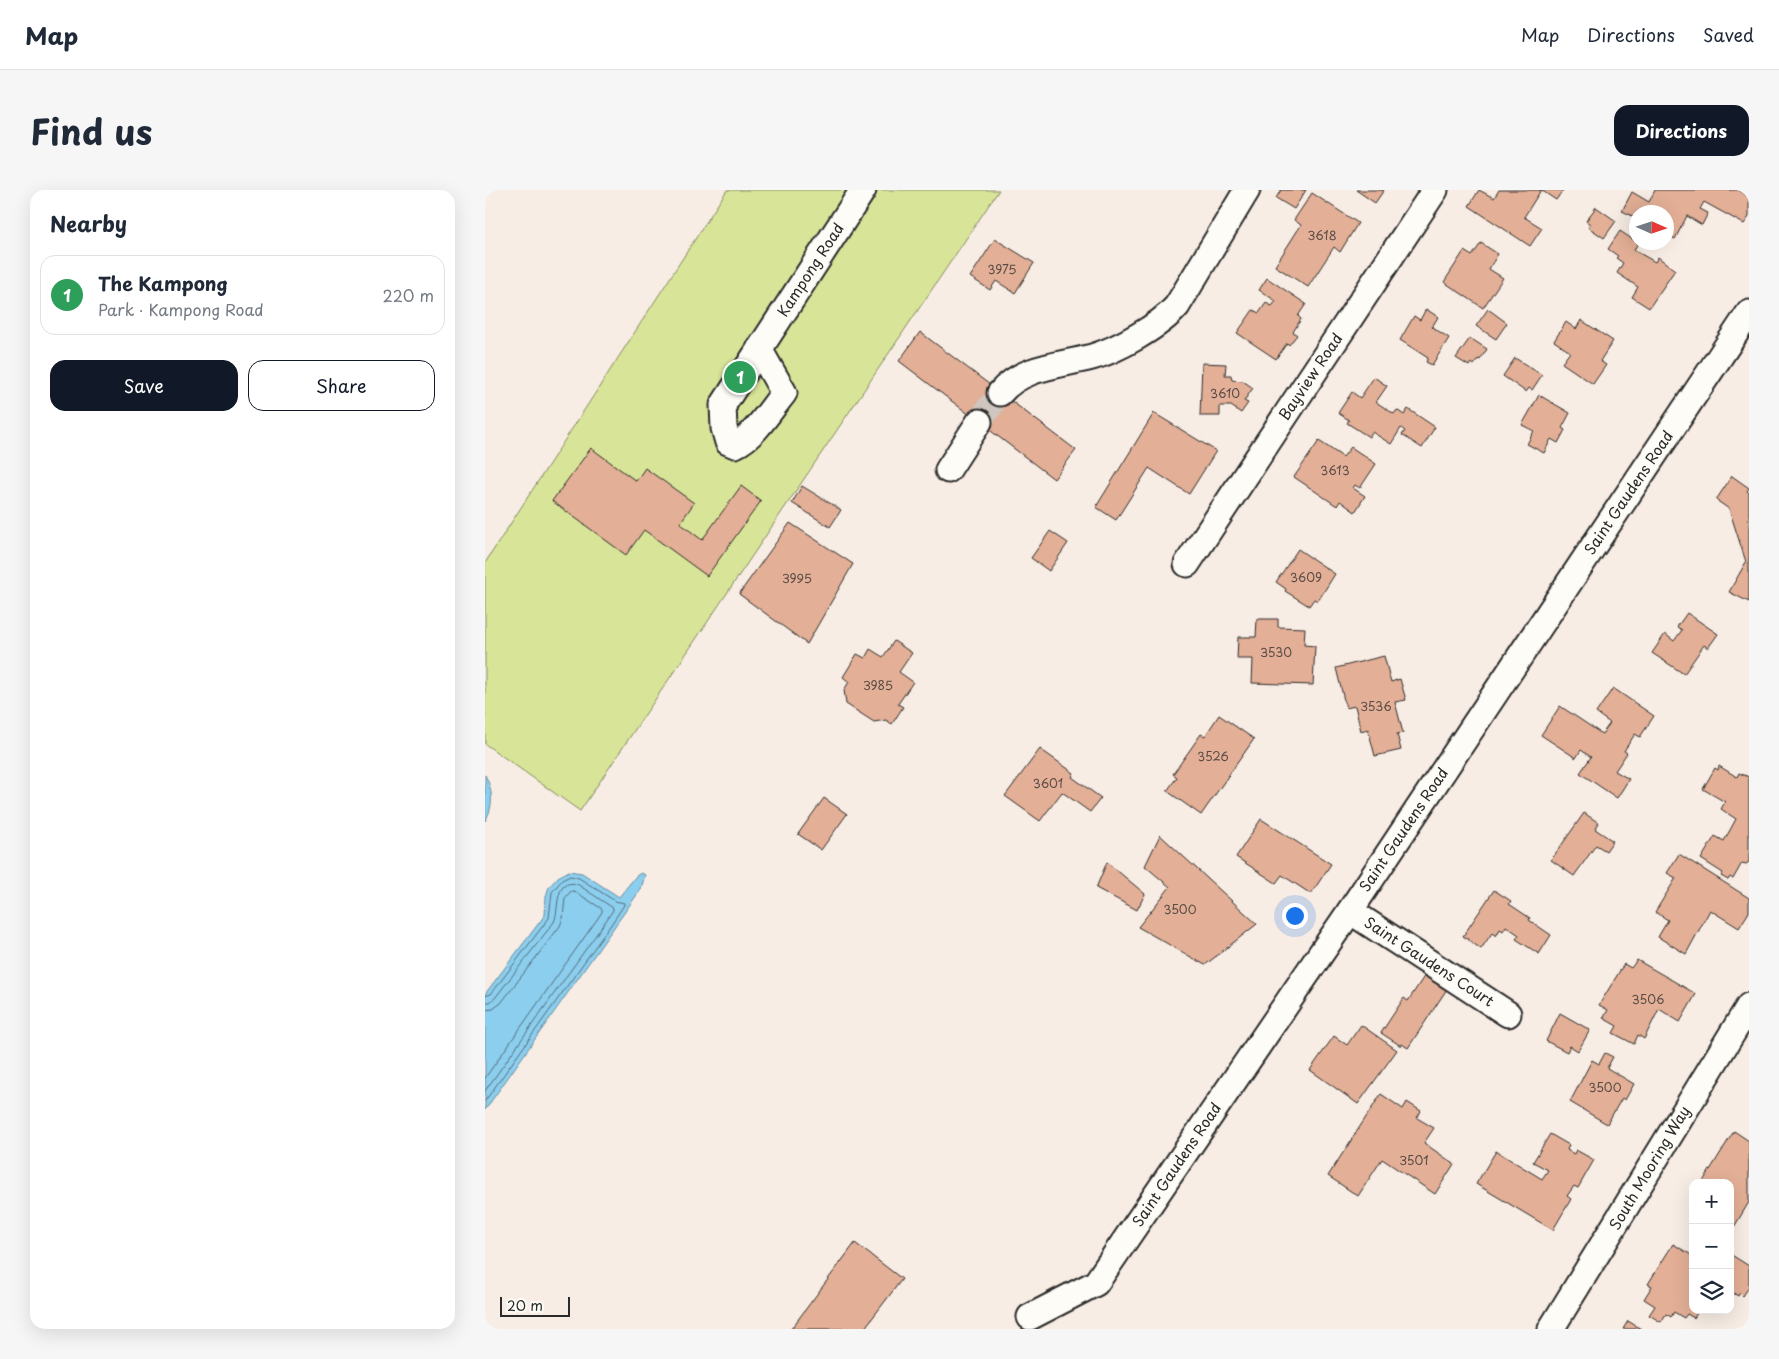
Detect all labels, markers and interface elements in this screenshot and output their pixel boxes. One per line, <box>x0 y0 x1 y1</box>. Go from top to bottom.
text: Map <box>25 17 78 53</box>
text: Map <box>1521 21 1559 48</box>
text: Directions <box>1587 21 1675 48</box>
text: Saved <box>1703 21 1754 48</box>
text: Find us <box>30 104 152 157</box>
button: Directions <box>1614 105 1749 156</box>
north arrow <box>1629 205 1674 250</box>
text: Nearby <box>50 207 127 239</box>
street label: Kampong Road <box>771 218 849 321</box>
house number: 3618 <box>1307 226 1337 244</box>
house number: 3975 <box>987 260 1017 278</box>
text: The Kampong <box>98 269 228 297</box>
text: 1 <box>63 283 71 307</box>
text: 220 m <box>383 283 434 307</box>
text: Park · Kampong Road <box>98 297 264 321</box>
street label: Bayview Road <box>1272 328 1347 424</box>
pin: 1 <box>724 358 756 396</box>
button: Save <box>50 360 238 411</box>
button: Share <box>248 360 435 411</box>
house number: 3610 <box>1210 384 1240 402</box>
street label: Saint Gaudens Road <box>1578 425 1678 559</box>
house number: 3613 <box>1320 461 1350 479</box>
house number: 3609 <box>1290 568 1322 586</box>
house number: 3995 <box>782 569 812 587</box>
house number: 3530 <box>1260 643 1292 661</box>
house number: 3985 <box>863 676 893 694</box>
house number: 3536 <box>1360 697 1392 715</box>
house number: 3526 <box>1197 747 1229 765</box>
street label: Saint Gaudens Road <box>1353 762 1453 896</box>
house number: 3601 <box>1033 774 1063 792</box>
house number: 3500 <box>1164 900 1197 918</box>
your location <box>1282 903 1308 929</box>
street label: Saint Gaudens Court <box>1360 910 1499 1011</box>
house number: 3506 <box>1632 990 1664 1008</box>
house number: 3500 <box>1589 1078 1622 1096</box>
street label: Saint Gaudens Road <box>1126 1097 1226 1231</box>
street label: South Mooring Way <box>1602 1101 1695 1234</box>
house number: 3501 <box>1399 1151 1429 1169</box>
map controls <box>1689 1179 1734 1314</box>
button: + <box>1689 1179 1734 1224</box>
button: − <box>1689 1224 1734 1269</box>
button: layers <box>1689 1269 1734 1314</box>
scale bar <box>500 1294 570 1317</box>
text: 20 m <box>507 1295 543 1316</box>

